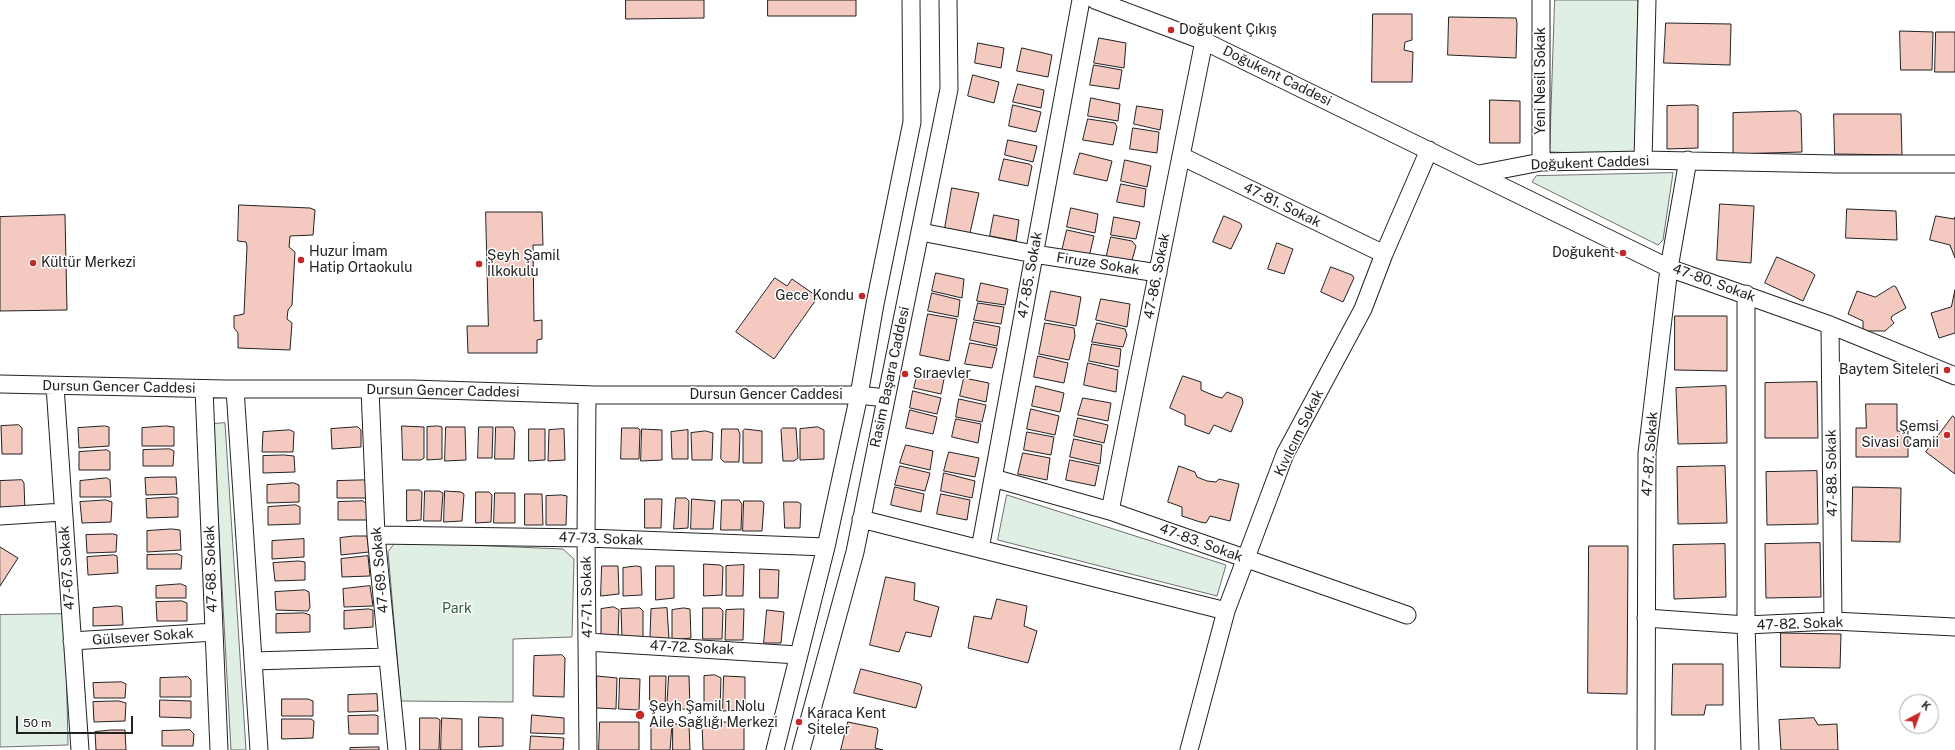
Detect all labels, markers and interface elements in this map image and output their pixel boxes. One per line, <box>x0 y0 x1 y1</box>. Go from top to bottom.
place label: Doğukent Çıkış <box>1179 22 1277 38</box>
marker: Doğukent Çıkış <box>1166 25 1176 35</box>
street label: Yeni Nesil Sokak <box>1533 27 1549 135</box>
street label: Doğukent Caddesi <box>1220 42 1334 110</box>
street label: Doğukent Caddesi <box>1530 153 1650 173</box>
street label: 47-81. Sokak <box>1240 179 1324 231</box>
street label: 47-85. Sokak <box>1014 230 1046 320</box>
street label: 47-86. Sokak <box>1140 232 1174 320</box>
place label: Huzur İmam Hatip Ortaokulu <box>309 244 412 276</box>
place label: Doğukent <box>1552 245 1615 261</box>
place label: Şeyh Şamil İlkokulu <box>487 248 560 280</box>
marker: Doğukent <box>1618 248 1628 258</box>
street label: Firuze Sokak <box>1055 249 1141 279</box>
place label: Kültür Merkezi <box>41 255 136 271</box>
marker: Huzur İmam Hatip Ortaokulu <box>296 255 306 265</box>
marker: Kültür Merkezi <box>28 258 38 268</box>
marker: Şeyh Şamil İlkokulu <box>474 259 484 269</box>
street label: 47-80. Sokak <box>1670 260 1758 306</box>
place label: Gece Kondu <box>775 288 854 304</box>
marker: Gece Kondu <box>857 291 867 301</box>
street label: Rasim Başara Caddesi <box>867 305 913 449</box>
place label: Baytem Siteleri <box>1839 362 1939 378</box>
marker: Baytem Siteleri <box>1942 365 1952 375</box>
place label: Sıraevler <box>913 366 971 382</box>
marker: Sıraevler <box>900 369 910 379</box>
street label: Dursun Gencer Caddesi <box>42 377 196 397</box>
street label: Dursun Gencer Caddesi <box>366 381 520 401</box>
street label: Dursun Gencer Caddesi <box>689 387 843 403</box>
street label: Kıvılcım Sokak <box>1271 387 1327 479</box>
street label: 47-87. Sokak <box>1639 411 1661 497</box>
place label: Şemsi Sivasi Camii <box>1861 419 1939 452</box>
street label: 47-88. Sokak <box>1823 429 1841 517</box>
marker: Şemsi Sivasi Camii <box>1942 430 1952 440</box>
street label: 47-83. Sokak <box>1157 520 1245 566</box>
street label: 47-67. Sokak <box>56 525 78 611</box>
street label: 47-68. Sokak <box>201 525 221 613</box>
street label: 47-69. Sokak <box>368 526 392 614</box>
street label: 47-73. Sokak <box>558 529 644 549</box>
street label: 47-71. Sokak <box>578 556 596 638</box>
park label: Park <box>442 601 472 617</box>
street label: 47-82. Sokak <box>1756 614 1844 634</box>
street label: Gülsever Sokak <box>92 625 194 649</box>
street label: 47-72. Sokak <box>649 637 735 659</box>
north arrow <box>1899 694 1939 734</box>
place label: Şeyh Şamil 1 Nolu Aile Sağlığı Merkezi <box>649 699 778 732</box>
text: K <box>1919 699 1933 713</box>
place label: Karaca Kent Siteler <box>807 706 886 738</box>
scale bar <box>18 708 135 734</box>
marker: Şeyh Şamil 1 Nolu Aile Sağlığı Merkezi <box>634 709 646 721</box>
text: 50 m <box>23 716 51 730</box>
marker: Karaca Kent Siteler <box>794 717 804 727</box>

